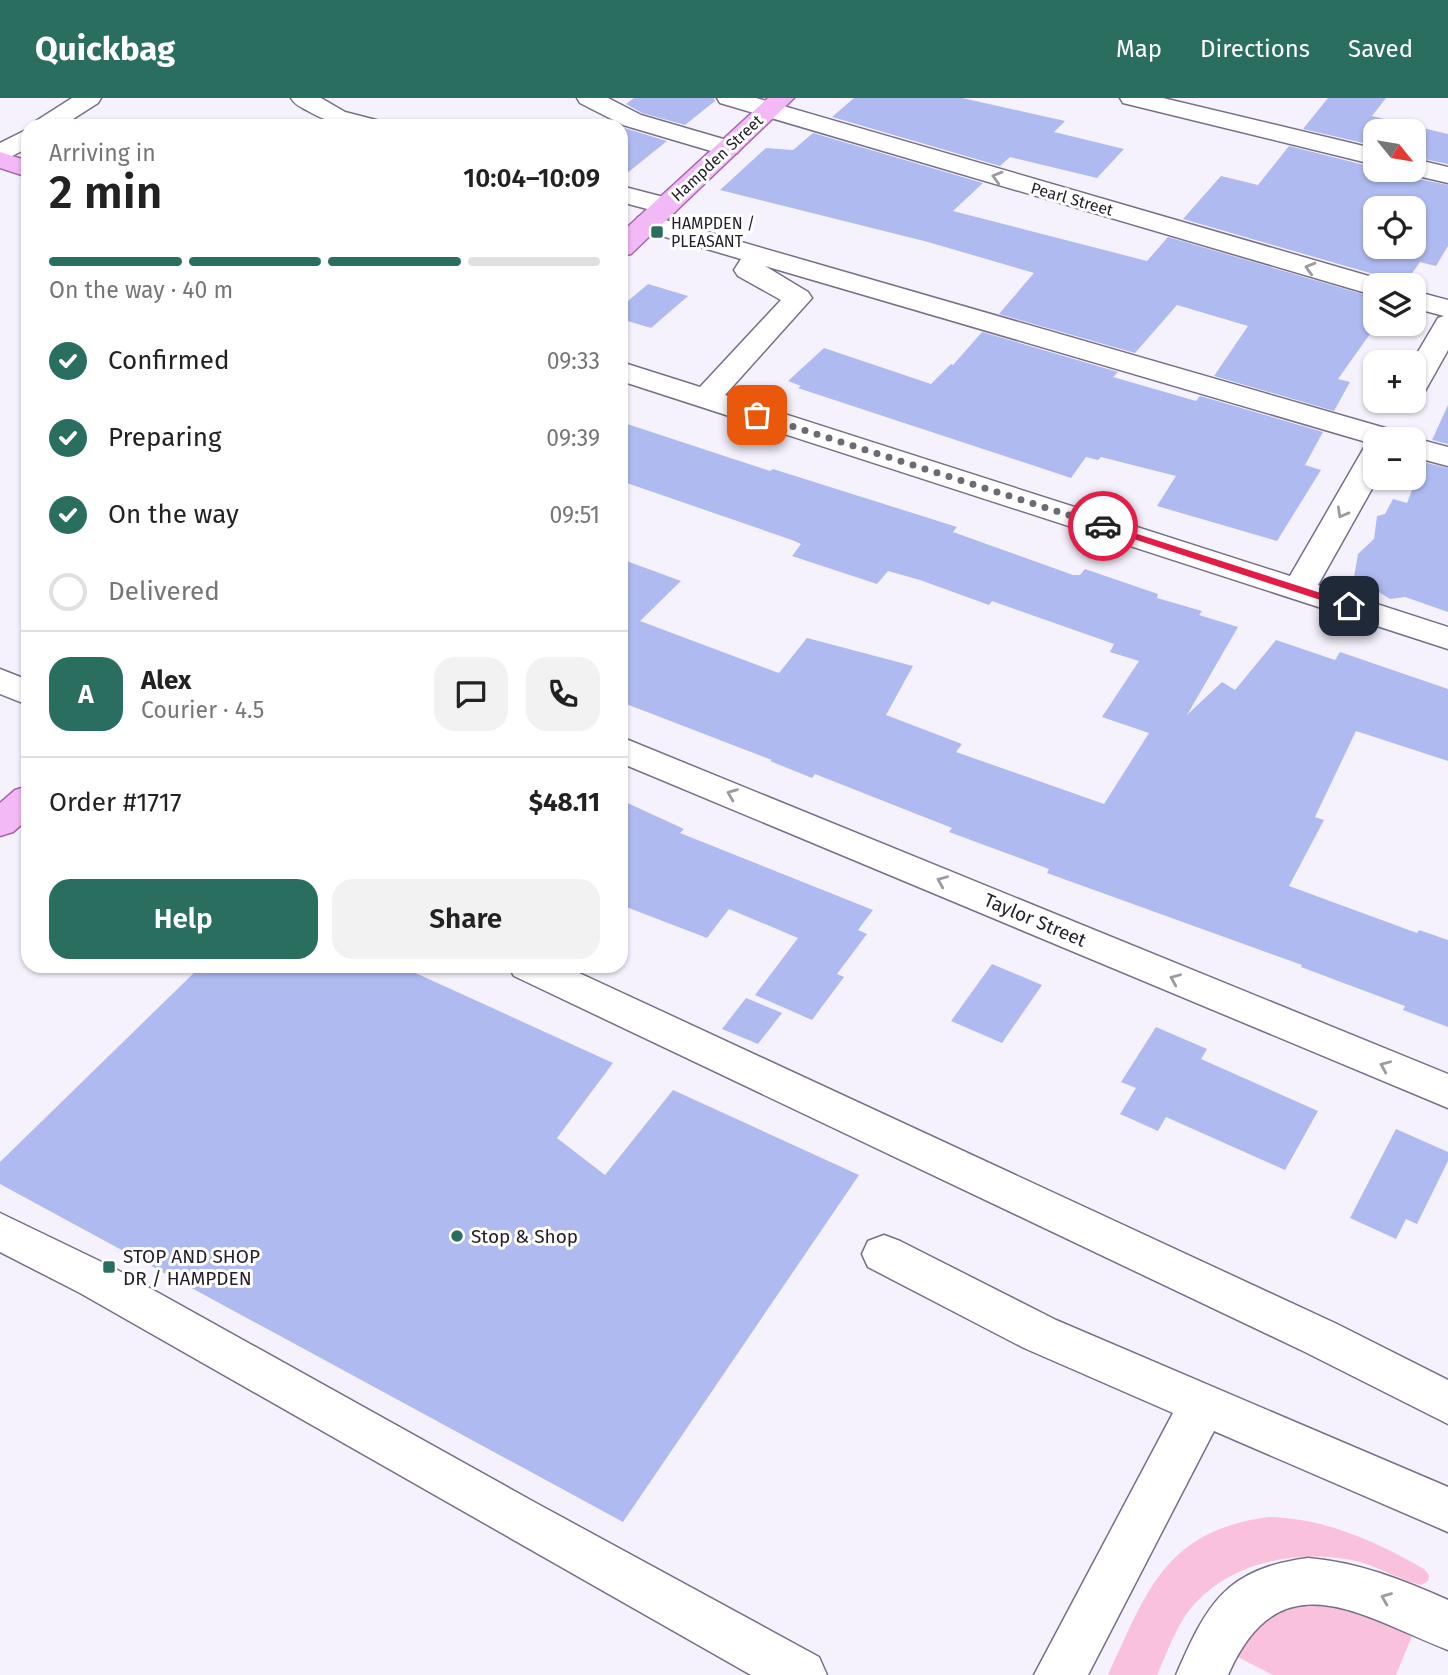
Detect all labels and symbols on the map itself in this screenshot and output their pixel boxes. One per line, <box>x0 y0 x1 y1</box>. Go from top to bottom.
street label: Hampden Street <box>667 111 767 205</box>
north arrow <box>1363 119 1426 182</box>
one-way arrow <box>992 171 1004 186</box>
street label: Pearl Street <box>1029 178 1115 220</box>
place label: HAMPDEN / PLEASANT <box>671 214 755 251</box>
marker: HAMPDEN / PLEASANT <box>649 224 665 240</box>
one-way arrow <box>1304 262 1316 277</box>
pin <box>727 385 787 445</box>
courier <box>1068 491 1138 561</box>
one-way arrow <box>1337 506 1350 518</box>
pin <box>1319 576 1379 636</box>
one-way arrow <box>727 789 739 803</box>
one-way arrow <box>937 876 949 890</box>
street label: Taylor Street <box>980 888 1090 952</box>
one-way arrow <box>1170 973 1182 987</box>
one-way arrow <box>1380 1061 1392 1075</box>
place label: Stop & Shop <box>471 1225 578 1248</box>
marker: Stop & Shop <box>449 1228 465 1244</box>
place label: STOP AND SHOP DR / HAMPDEN <box>123 1245 260 1290</box>
marker: STOP AND SHOP DR / HAMPDEN <box>101 1259 117 1275</box>
one-way arrow <box>1380 1593 1392 1607</box>

